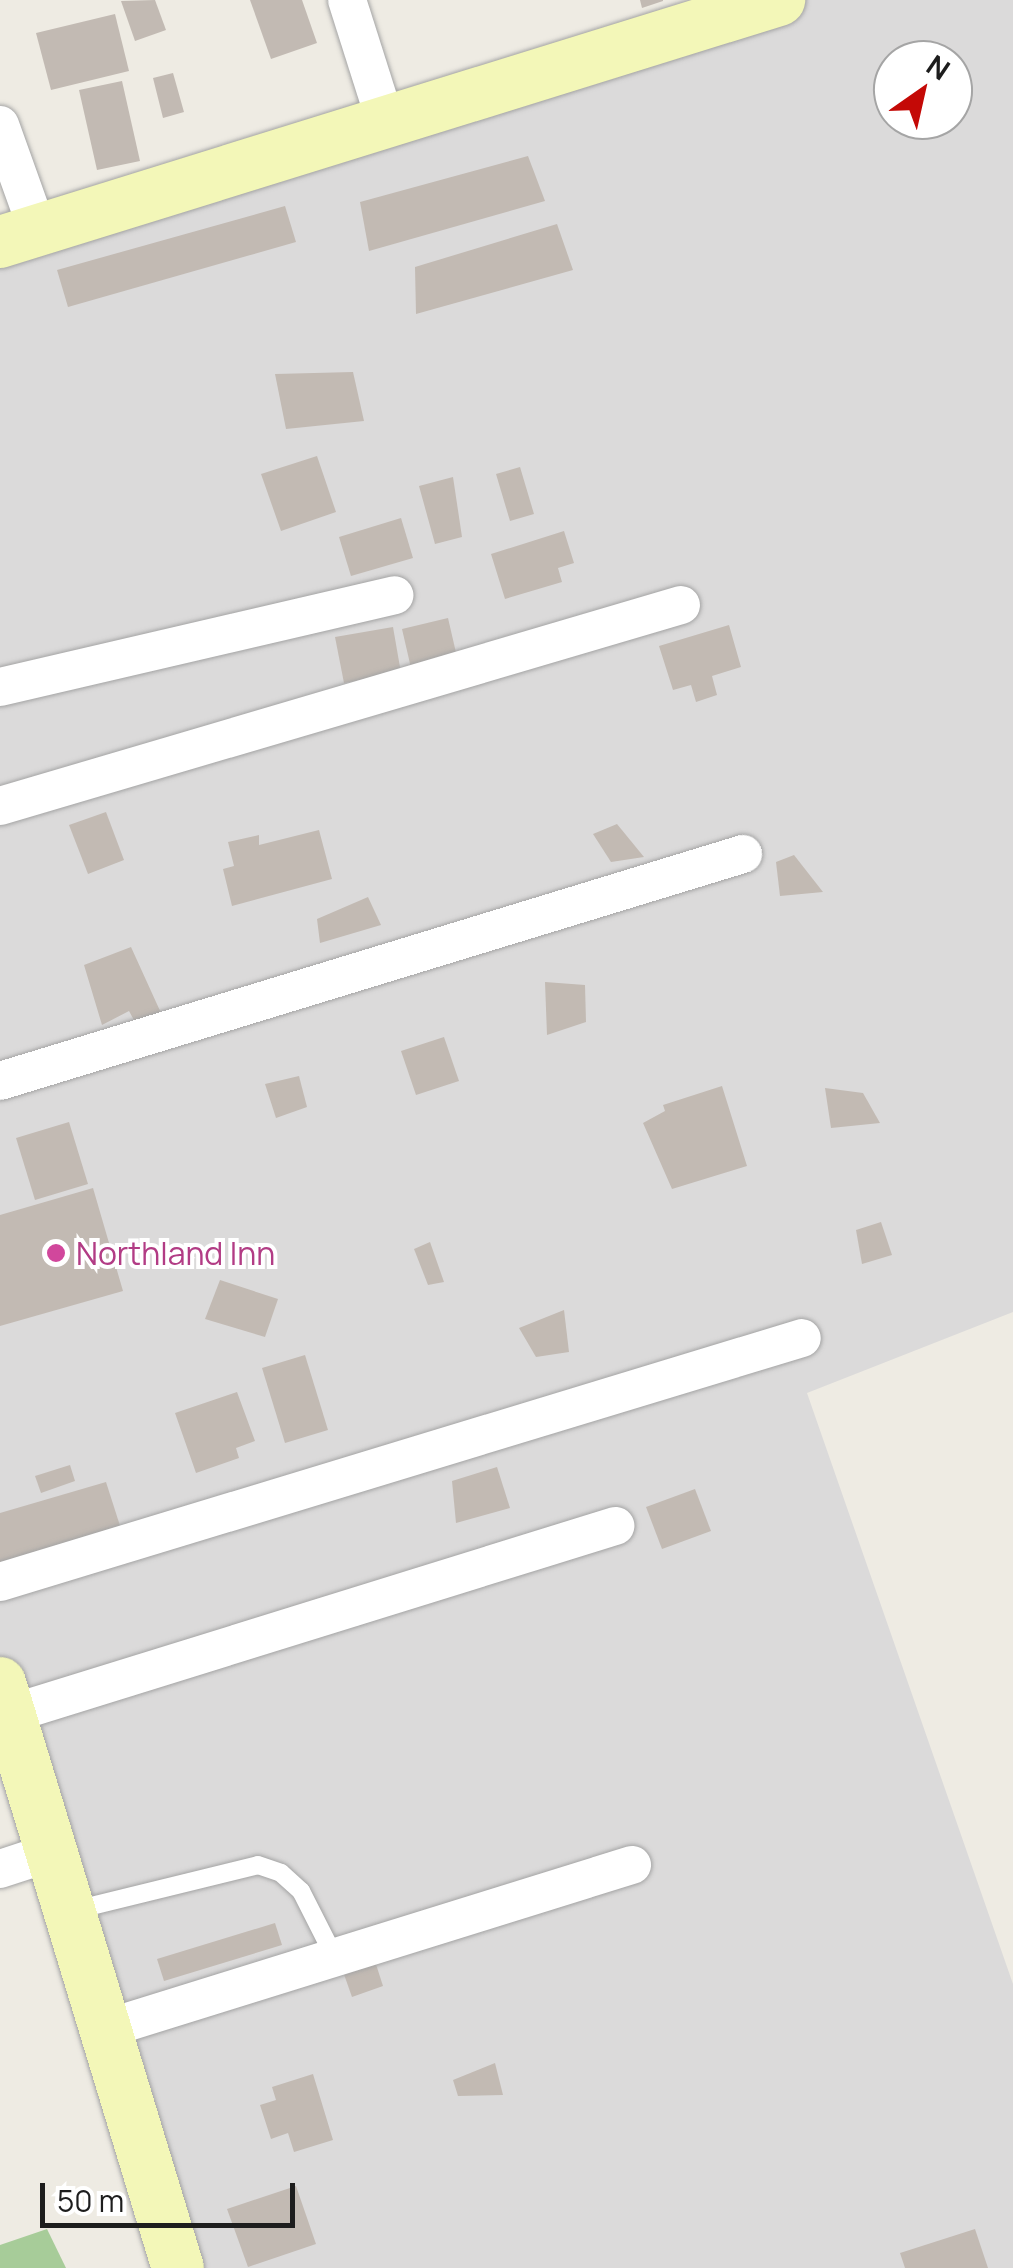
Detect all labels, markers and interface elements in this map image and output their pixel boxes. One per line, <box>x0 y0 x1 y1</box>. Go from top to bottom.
north arrow <box>873 40 973 140</box>
text: N <box>920 45 958 88</box>
place label: Northland Inn <box>76 1234 275 1272</box>
marker: Northland Inn <box>45 1242 67 1264</box>
scale bar <box>45 2163 300 2225</box>
text: 50 m <box>57 2180 124 2221</box>

